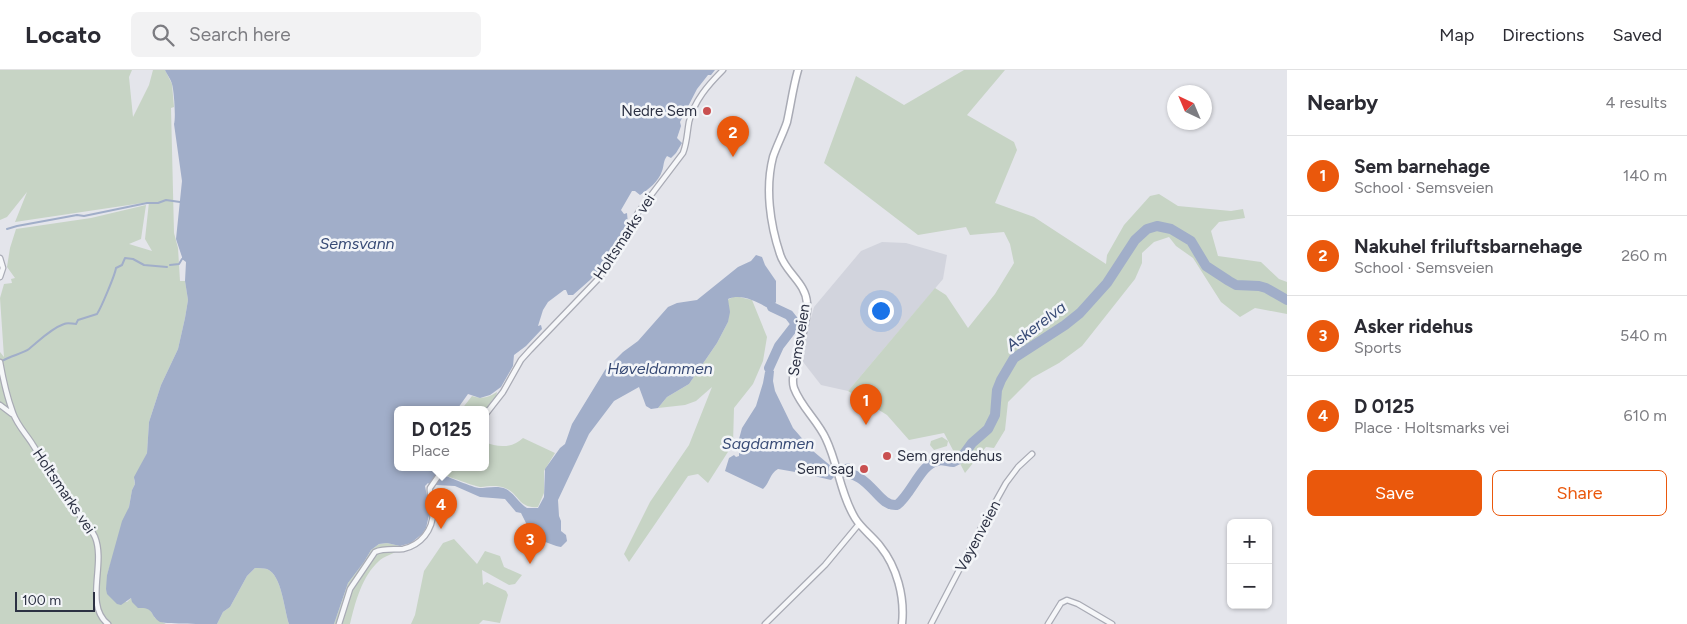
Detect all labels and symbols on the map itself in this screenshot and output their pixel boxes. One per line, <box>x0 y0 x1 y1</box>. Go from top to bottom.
north arrow <box>1167 85 1212 130</box>
place label: Nedre Sem <box>621 102 697 120</box>
marker: Nedre Sem <box>701 105 713 117</box>
pin: 2 <box>717 116 749 157</box>
street label: Holtsmarks vei <box>590 191 658 283</box>
water label: Semsvann <box>319 234 395 253</box>
water label: Askerelva <box>1002 297 1070 355</box>
your location <box>868 298 894 324</box>
street label: Semsveien <box>784 303 814 377</box>
water label: Høveldammen <box>607 359 713 378</box>
pin: 1 <box>850 384 882 425</box>
water label: Sagdammen <box>722 434 814 453</box>
street label: Holtsmarks vei <box>29 445 99 537</box>
place label: Sem grendehus <box>897 447 1002 465</box>
marker: Sem grendehus <box>881 450 893 462</box>
place label: Sem sag <box>797 460 854 478</box>
marker: Sem sag <box>858 463 870 475</box>
pin: 4 <box>425 488 457 529</box>
street label: Vøyenveien <box>952 497 1004 575</box>
pin: 3 <box>514 523 546 564</box>
scale bar <box>15 589 95 612</box>

